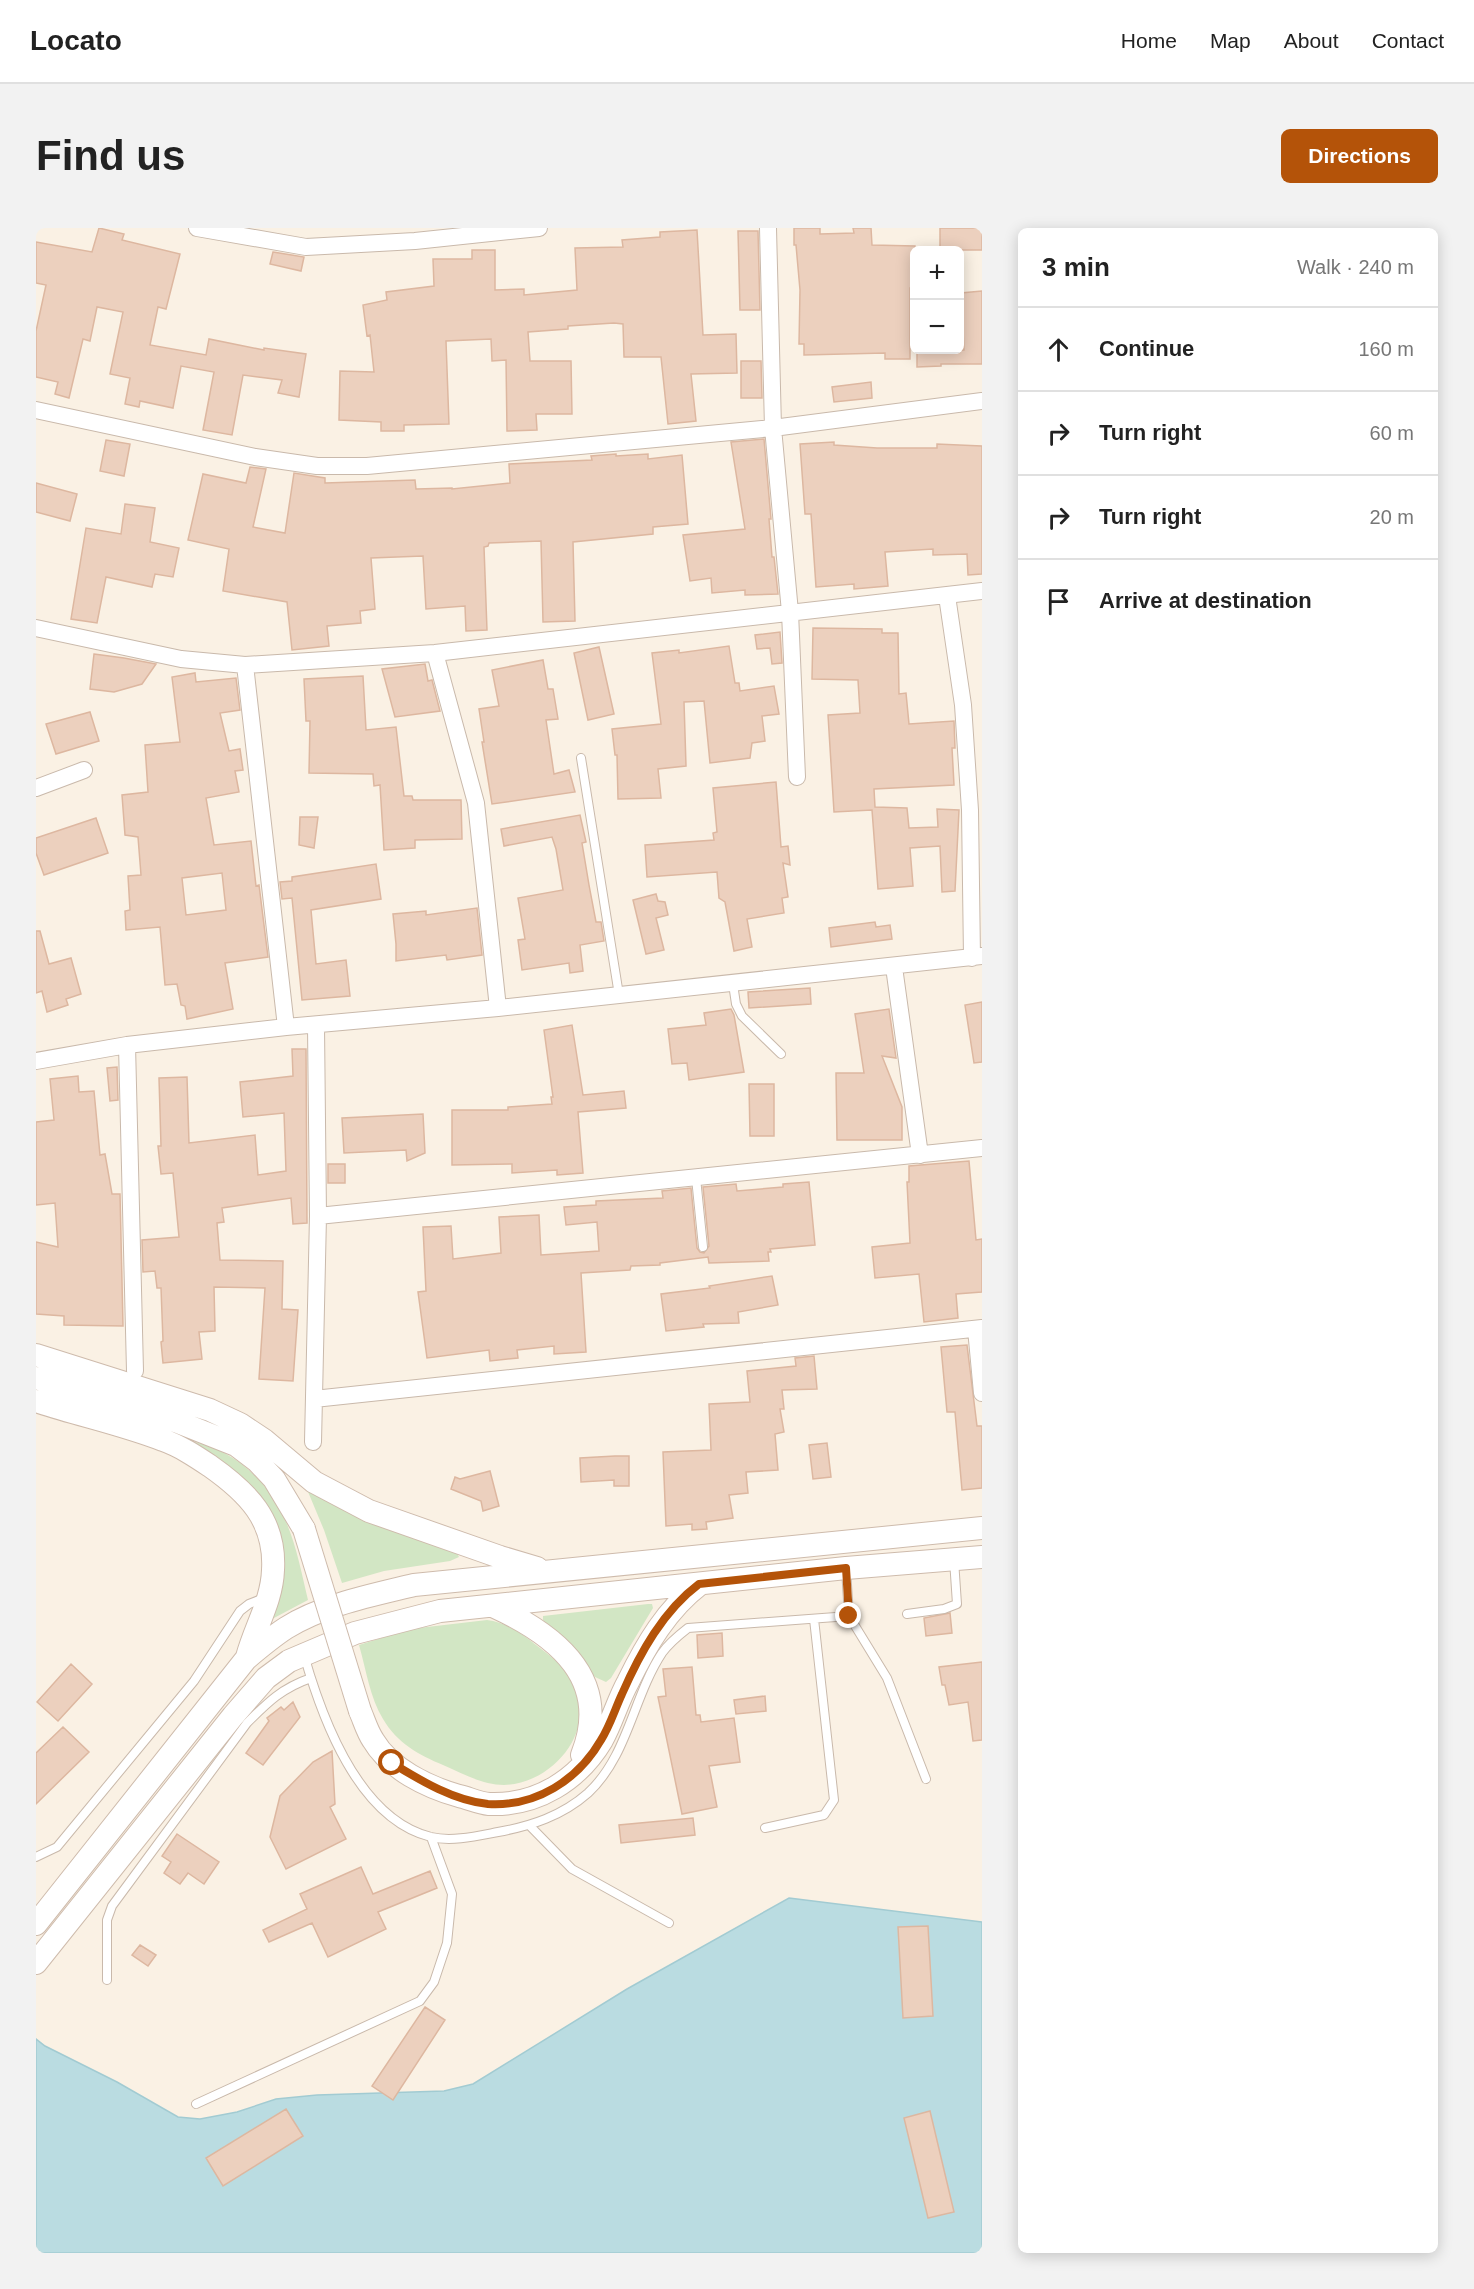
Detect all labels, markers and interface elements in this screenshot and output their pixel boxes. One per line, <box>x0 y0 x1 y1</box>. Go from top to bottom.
text: Locato <box>30 25 122 56</box>
text: Home <box>1121 29 1177 52</box>
text: Map <box>1210 29 1251 52</box>
text: About <box>1284 29 1339 52</box>
text: Contact <box>1372 29 1444 52</box>
button: Directions <box>1281 129 1438 183</box>
text: Find us <box>36 132 185 179</box>
map controls <box>910 246 964 354</box>
button: + <box>910 246 964 300</box>
text: 3 min <box>1042 252 1110 282</box>
text: Walk · 240 m <box>1297 256 1414 278</box>
button: − <box>910 300 964 354</box>
icon: ahead <box>1042 333 1075 366</box>
text: Continue <box>1099 336 1194 361</box>
text: 160 m <box>1358 338 1414 360</box>
icon: right <box>1042 417 1075 450</box>
text: Turn right <box>1099 420 1201 445</box>
text: 60 m <box>1370 422 1414 444</box>
icon: right <box>1042 501 1075 534</box>
text: Turn right <box>1099 504 1201 529</box>
text: 20 m <box>1370 506 1414 528</box>
icon: arrive <box>1042 585 1075 618</box>
text: Arrive at destination <box>1099 588 1312 613</box>
route end <box>835 1602 861 1628</box>
route start <box>378 1749 404 1775</box>

